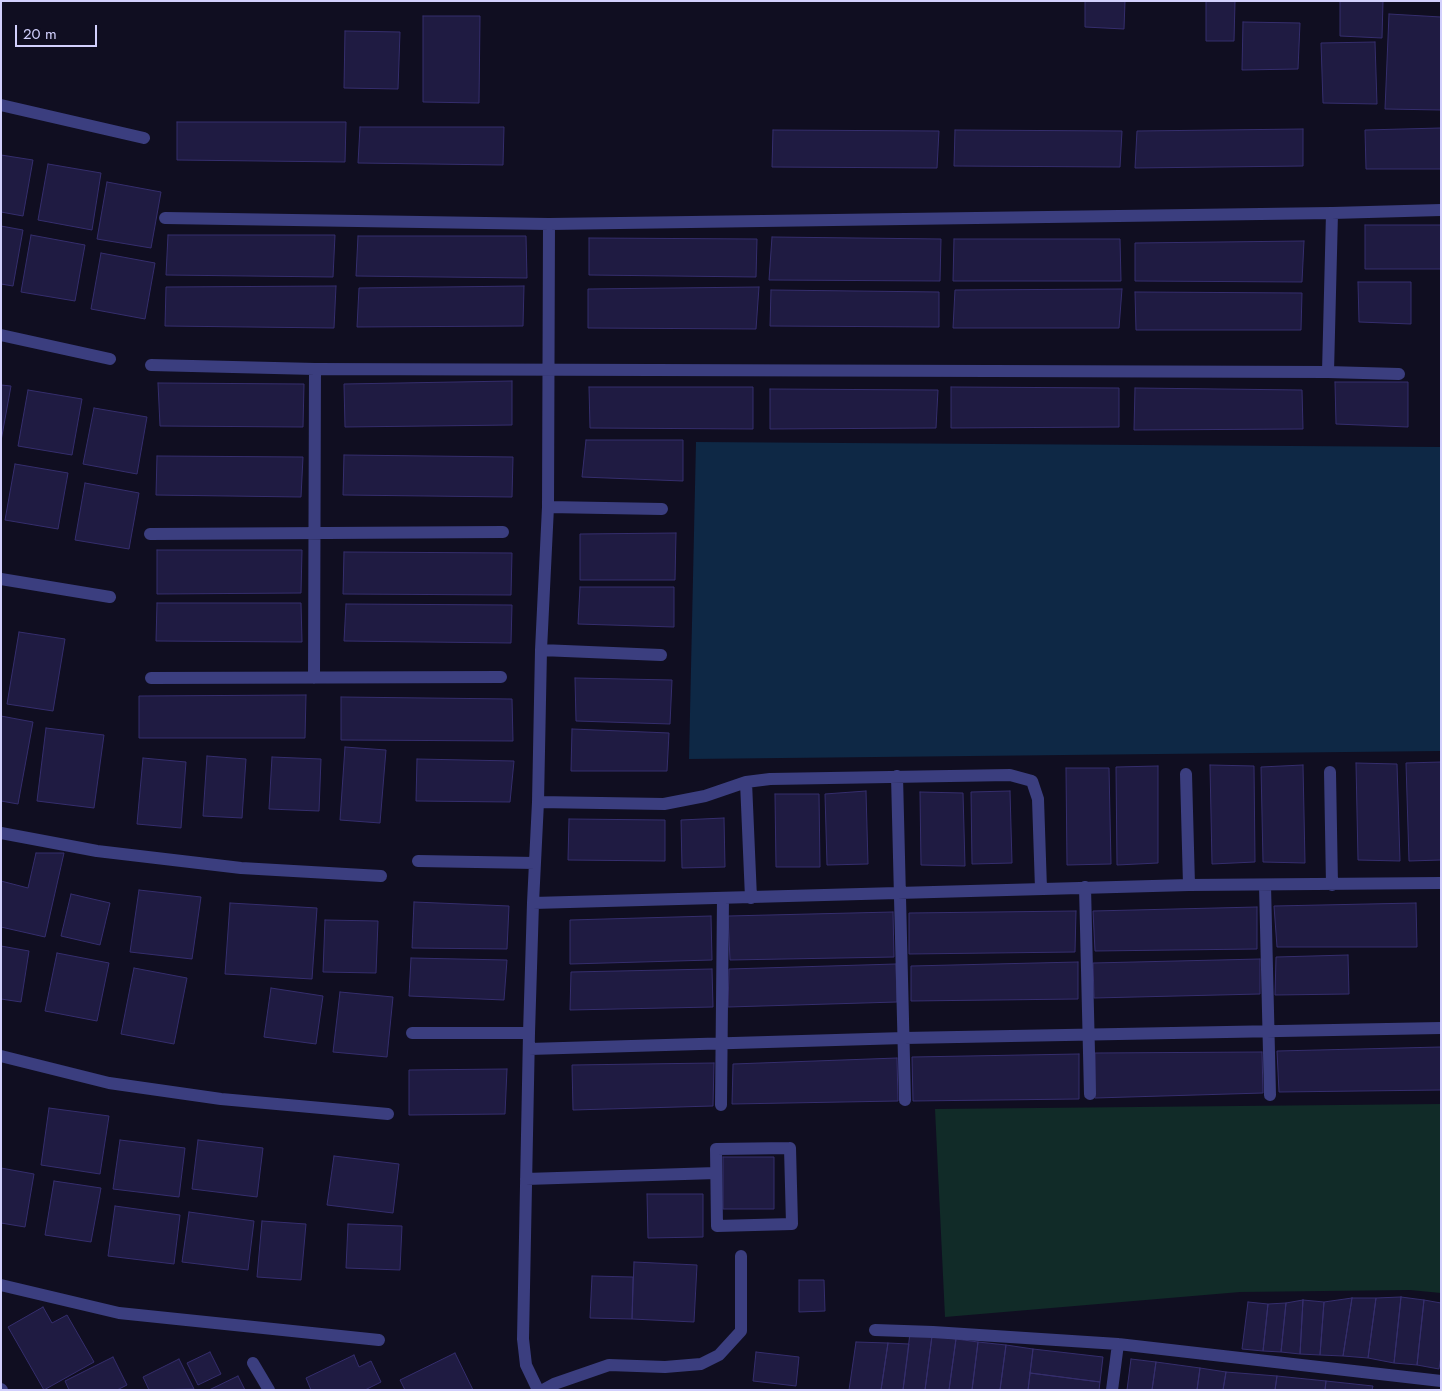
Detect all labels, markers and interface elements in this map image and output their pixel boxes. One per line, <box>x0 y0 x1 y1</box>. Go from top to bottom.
scale bar <box>18 15 100 47</box>
text: 20 m <box>23 23 57 45</box>

